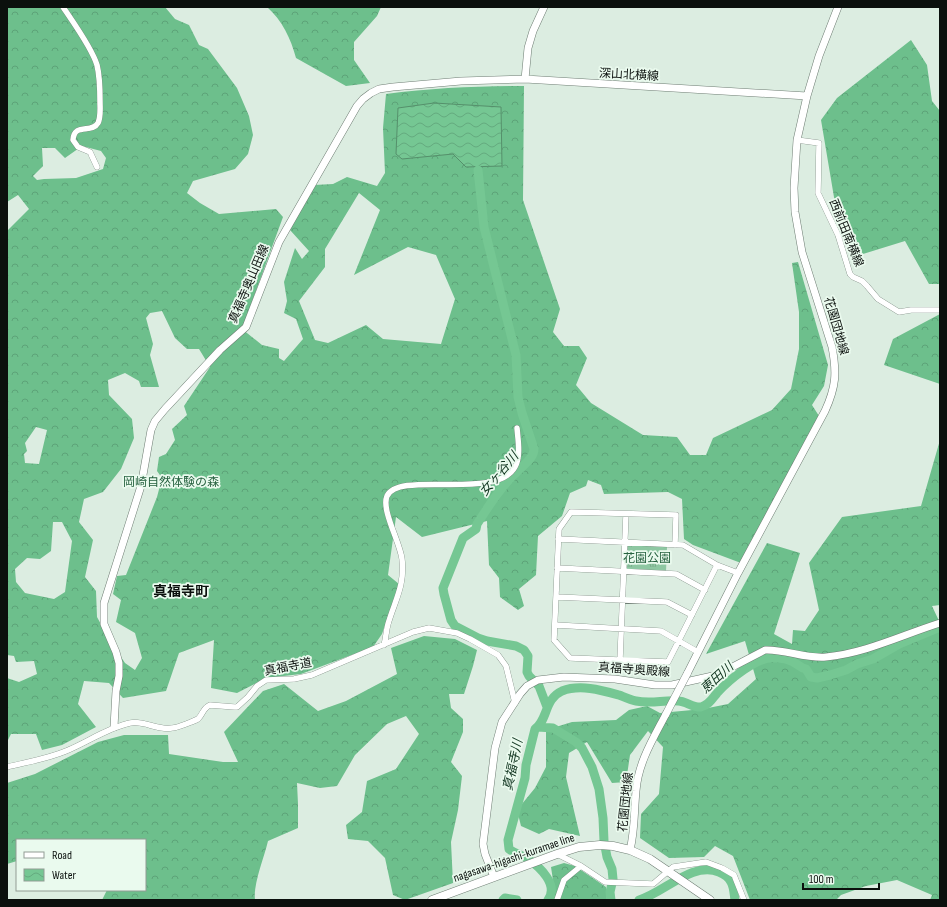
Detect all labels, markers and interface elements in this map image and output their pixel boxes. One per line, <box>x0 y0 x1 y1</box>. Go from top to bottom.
street label: 深山北横線 <box>599 66 659 84</box>
street label: 西前田南横線 <box>826 197 866 269</box>
street label: 真福寺奥山田線 <box>226 242 272 326</box>
street label: 花園団地線 <box>821 295 851 357</box>
water label: 女ヶ谷川 <box>476 447 523 499</box>
park label: 岡崎自然体験の森 <box>123 475 219 490</box>
park label: 花園公園 <box>623 551 671 566</box>
district label: 真福寺町 <box>153 583 209 600</box>
street label: 真福寺道 <box>263 655 313 679</box>
water label: 恵田川 <box>697 658 738 697</box>
street label: 真福寺奥殿線 <box>598 660 670 680</box>
water label: 真福寺川 <box>500 736 527 792</box>
street label: 花園団地線 <box>615 771 637 833</box>
street label: nagasawa-higashi-kuramae line <box>451 830 577 886</box>
legend <box>16 839 146 891</box>
text: Road <box>52 848 72 863</box>
scale bar <box>803 865 879 891</box>
text: Water <box>52 868 76 883</box>
text: 100 m <box>809 872 834 887</box>

